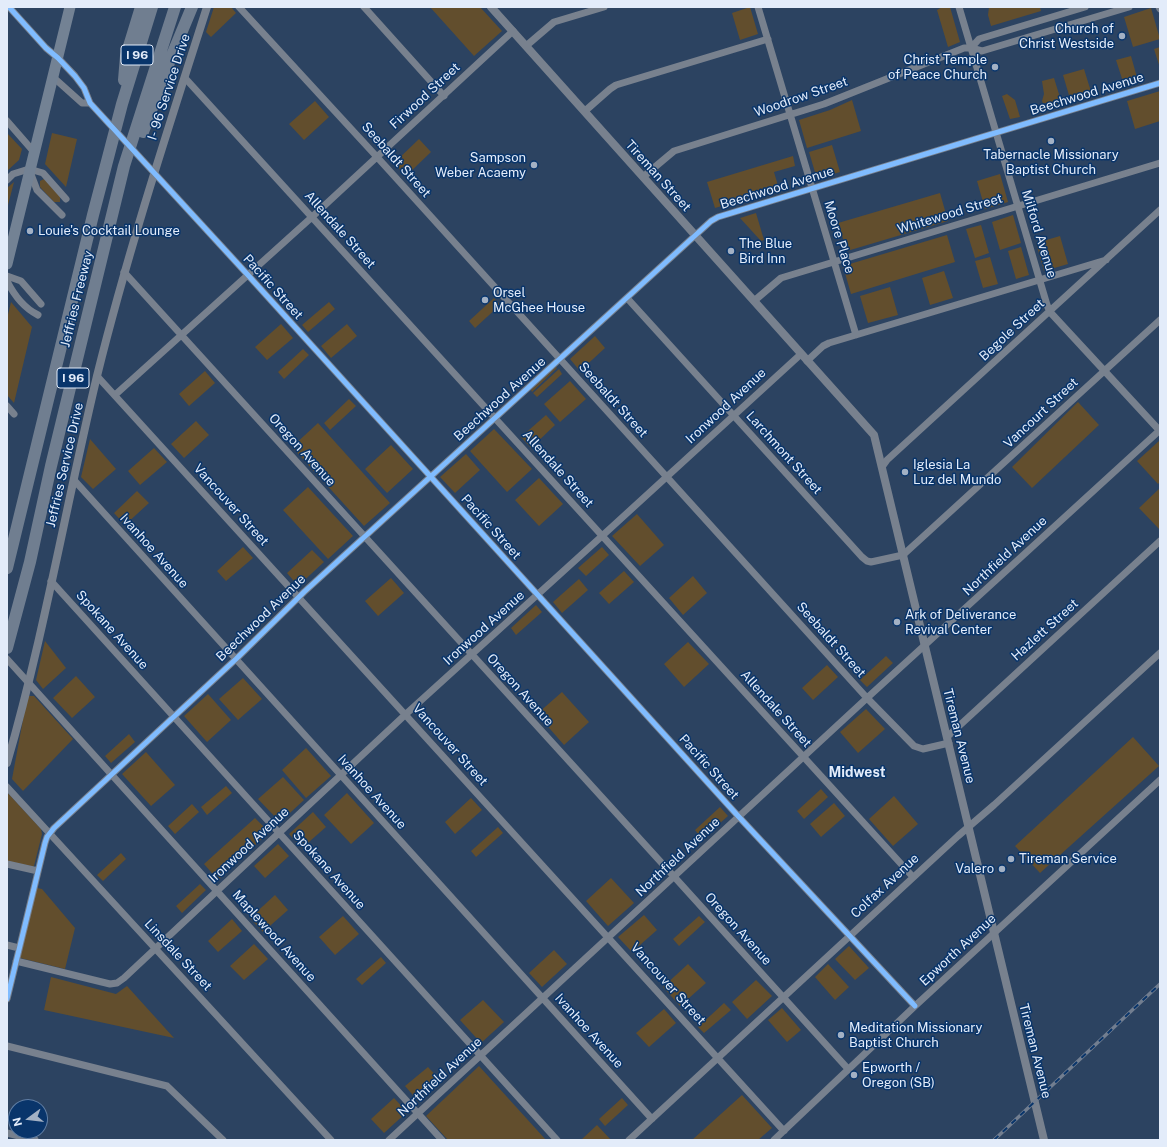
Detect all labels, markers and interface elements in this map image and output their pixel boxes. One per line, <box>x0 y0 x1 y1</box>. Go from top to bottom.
place label: Church of Christ Westside <box>1019 21 1114 52</box>
marker: Church of Christ Westside <box>1117 31 1127 41</box>
street label: I- 96 Service Drive <box>144 32 194 142</box>
road number: I 96 <box>121 45 153 65</box>
place label: Christ Temple of Peace Church <box>888 52 987 83</box>
street label: Firwood Street <box>387 60 463 132</box>
marker: Christ Temple of Peace Church <box>990 62 1000 72</box>
street label: Beechwood Avenue <box>1028 69 1146 119</box>
street label: Woodrow Street <box>752 74 850 120</box>
street label: Seebaldt Street <box>358 119 434 201</box>
marker: Tabernacle Missionary Baptist Church <box>1046 136 1056 146</box>
street label: Tireman Street <box>622 137 694 215</box>
place label: Tabernacle Missionary Baptist Church <box>983 147 1119 178</box>
place label: Sampson Weber Acaemy <box>435 150 526 181</box>
marker: Sampson Weber Acaemy <box>529 160 539 170</box>
street label: Beechwood Avenue <box>718 163 836 213</box>
street label: Allendale Street <box>301 188 379 272</box>
street label: Milford Avenue <box>1018 188 1060 280</box>
street label: Whitewood Street <box>896 191 1004 237</box>
street label: Moore Place <box>821 199 857 275</box>
place label: Louie's Cocktail Lounge <box>38 223 180 239</box>
marker: Louie's Cocktail Lounge <box>25 226 35 236</box>
place label: The Blue Bird Inn <box>739 236 792 267</box>
marker: The Blue Bird Inn <box>726 246 736 256</box>
street label: Jeffries Freeway <box>57 249 97 349</box>
street label: Pacific Street <box>240 251 306 323</box>
place label: Orsel McGhee House <box>493 285 585 316</box>
marker: Orsel McGhee House <box>480 295 490 305</box>
street label: Begole Street <box>976 296 1048 364</box>
street label: Beechwood Avenue <box>451 354 549 444</box>
street label: Seebaldt Street <box>575 359 651 441</box>
street label: Ironwood Avenue <box>683 365 769 447</box>
road number: I 96 <box>57 368 89 388</box>
street label: Vancourt Street <box>1001 375 1081 451</box>
street label: Jeffries Service Drive <box>43 401 87 529</box>
street label: Larchmont Street <box>743 408 825 498</box>
street label: Oregon Avenue <box>265 410 339 490</box>
street label: Allendale Street <box>519 427 597 511</box>
place label: Iglesia La Luz del Mundo <box>913 457 1001 488</box>
street label: Vancouver Street <box>190 461 272 549</box>
marker: Iglesia La Luz del Mundo <box>900 467 910 477</box>
street label: Pacific Street <box>458 491 524 563</box>
street label: Ivanhoe Avenue <box>116 511 192 591</box>
street label: Northfield Avenue <box>960 513 1050 599</box>
street label: Beechwood Avenue <box>213 571 309 665</box>
street label: Spokane Avenue <box>72 587 152 673</box>
street label: Ironwood Avenue <box>440 588 528 668</box>
street label: Hazlett Street <box>1008 596 1082 664</box>
street label: Seebaldt Street <box>793 599 869 681</box>
place label: Ark of Deliverance Revival Center <box>905 607 1016 638</box>
marker: Ark of Deliverance Revival Center <box>892 617 902 627</box>
street label: Oregon Avenue <box>483 650 557 730</box>
street label: Allendale Street <box>737 667 815 751</box>
street label: Tireman Avenue <box>940 687 978 785</box>
street label: Vancouver Street <box>409 701 491 789</box>
street label: Pacific Street <box>676 731 742 803</box>
street label: Ivanhoe Avenue <box>334 752 410 832</box>
district label: Midwest <box>828 765 886 781</box>
street label: Ironwood Avenue <box>206 804 292 886</box>
street label: Northfield Avenue <box>633 814 723 900</box>
street label: Spokane Avenue <box>289 827 369 913</box>
street label: Colfax Avenue <box>848 851 922 921</box>
place label: Tireman Service <box>1019 851 1117 867</box>
marker: Tireman Service <box>1006 854 1016 864</box>
place label: Valero <box>955 861 994 877</box>
marker: Valero <box>997 864 1007 874</box>
street label: Maplewood Avenue <box>229 887 319 985</box>
street label: Oregon Avenue <box>701 889 775 969</box>
street label: Epworth Avenue <box>917 911 999 989</box>
street label: Linsdale Street <box>141 916 215 994</box>
street label: Vancouver Street <box>627 940 709 1028</box>
street label: Ivanhoe Avenue <box>551 991 627 1071</box>
street label: Tireman Avenue <box>1016 1002 1054 1100</box>
place label: Meditation Missionary Baptist Church <box>849 1020 982 1051</box>
marker: Meditation Missionary Baptist Church <box>836 1030 846 1040</box>
street label: Northfield Avenue <box>395 1034 485 1120</box>
place label: Epworth / Oregon (SB) <box>862 1060 935 1091</box>
marker: Epworth / Oregon (SB) <box>849 1070 859 1080</box>
north arrow <box>8 1099 48 1139</box>
text: N <box>10 1116 24 1128</box>

